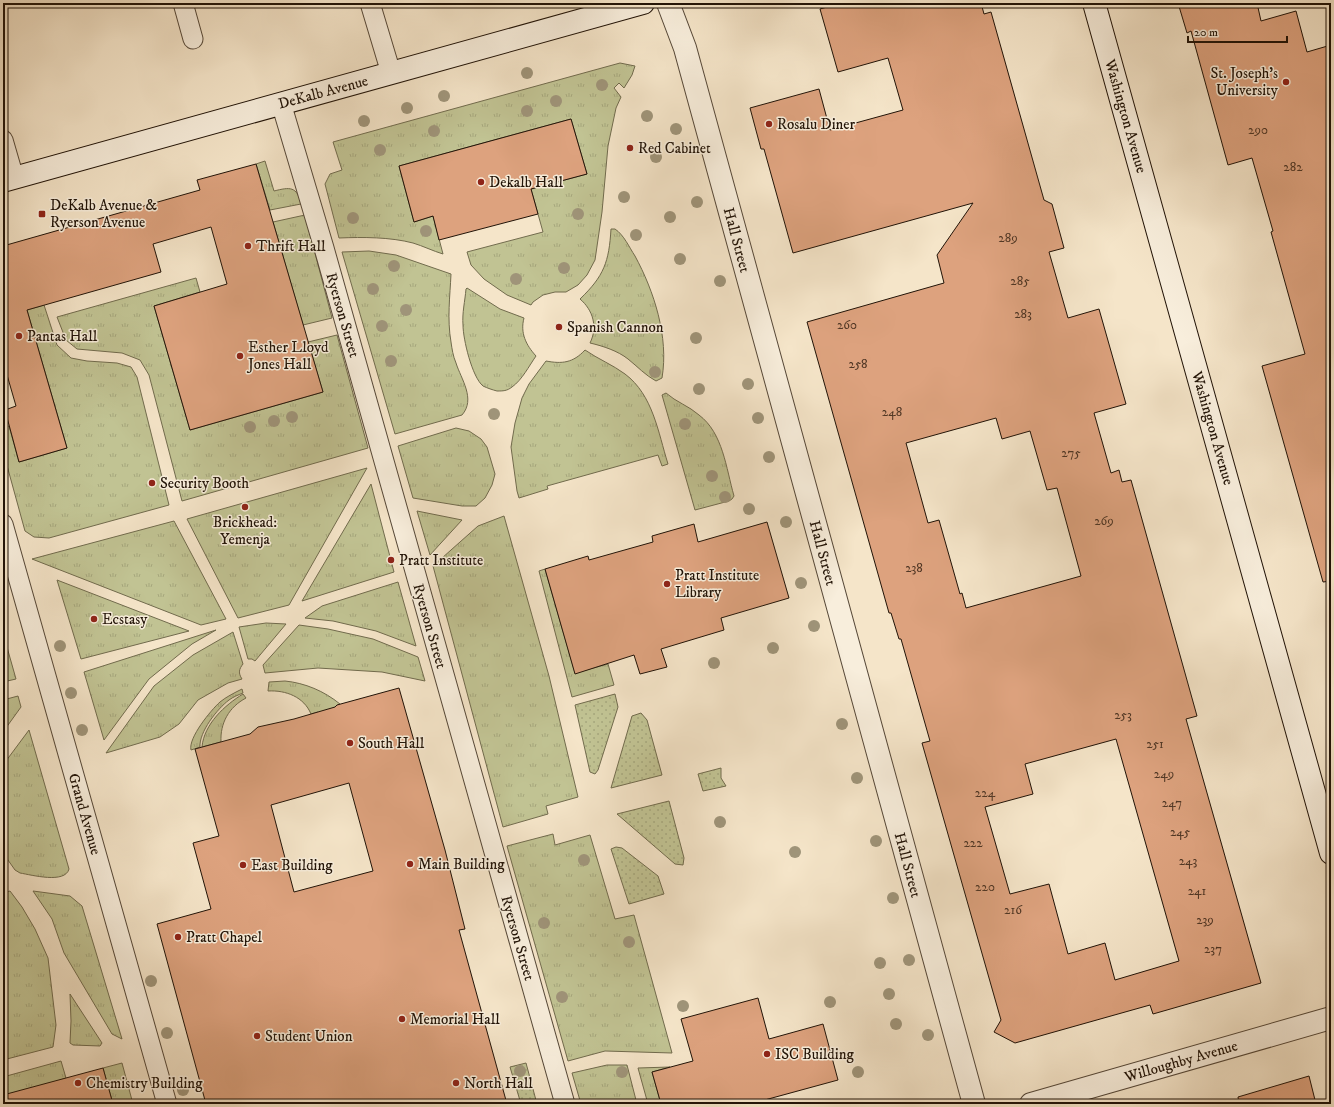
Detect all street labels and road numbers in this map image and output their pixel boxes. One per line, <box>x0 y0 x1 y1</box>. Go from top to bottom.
street label: Washington Avenue <box>1100 56 1151 175</box>
street label: DeKalb Avenue <box>276 71 370 114</box>
street label: Hall Street <box>719 205 754 275</box>
street label: Ryerson Street <box>321 270 364 360</box>
street label: Washington Avenue <box>1187 368 1238 487</box>
street label: Hall Street <box>805 518 840 588</box>
street label: Ryerson Street <box>408 581 451 671</box>
street label: Grand Avenue <box>64 771 105 857</box>
street label: Hall Street <box>890 830 925 900</box>
street label: Ryerson Street <box>496 893 539 983</box>
street label: Willoughby Avenue <box>1121 1036 1240 1087</box>

